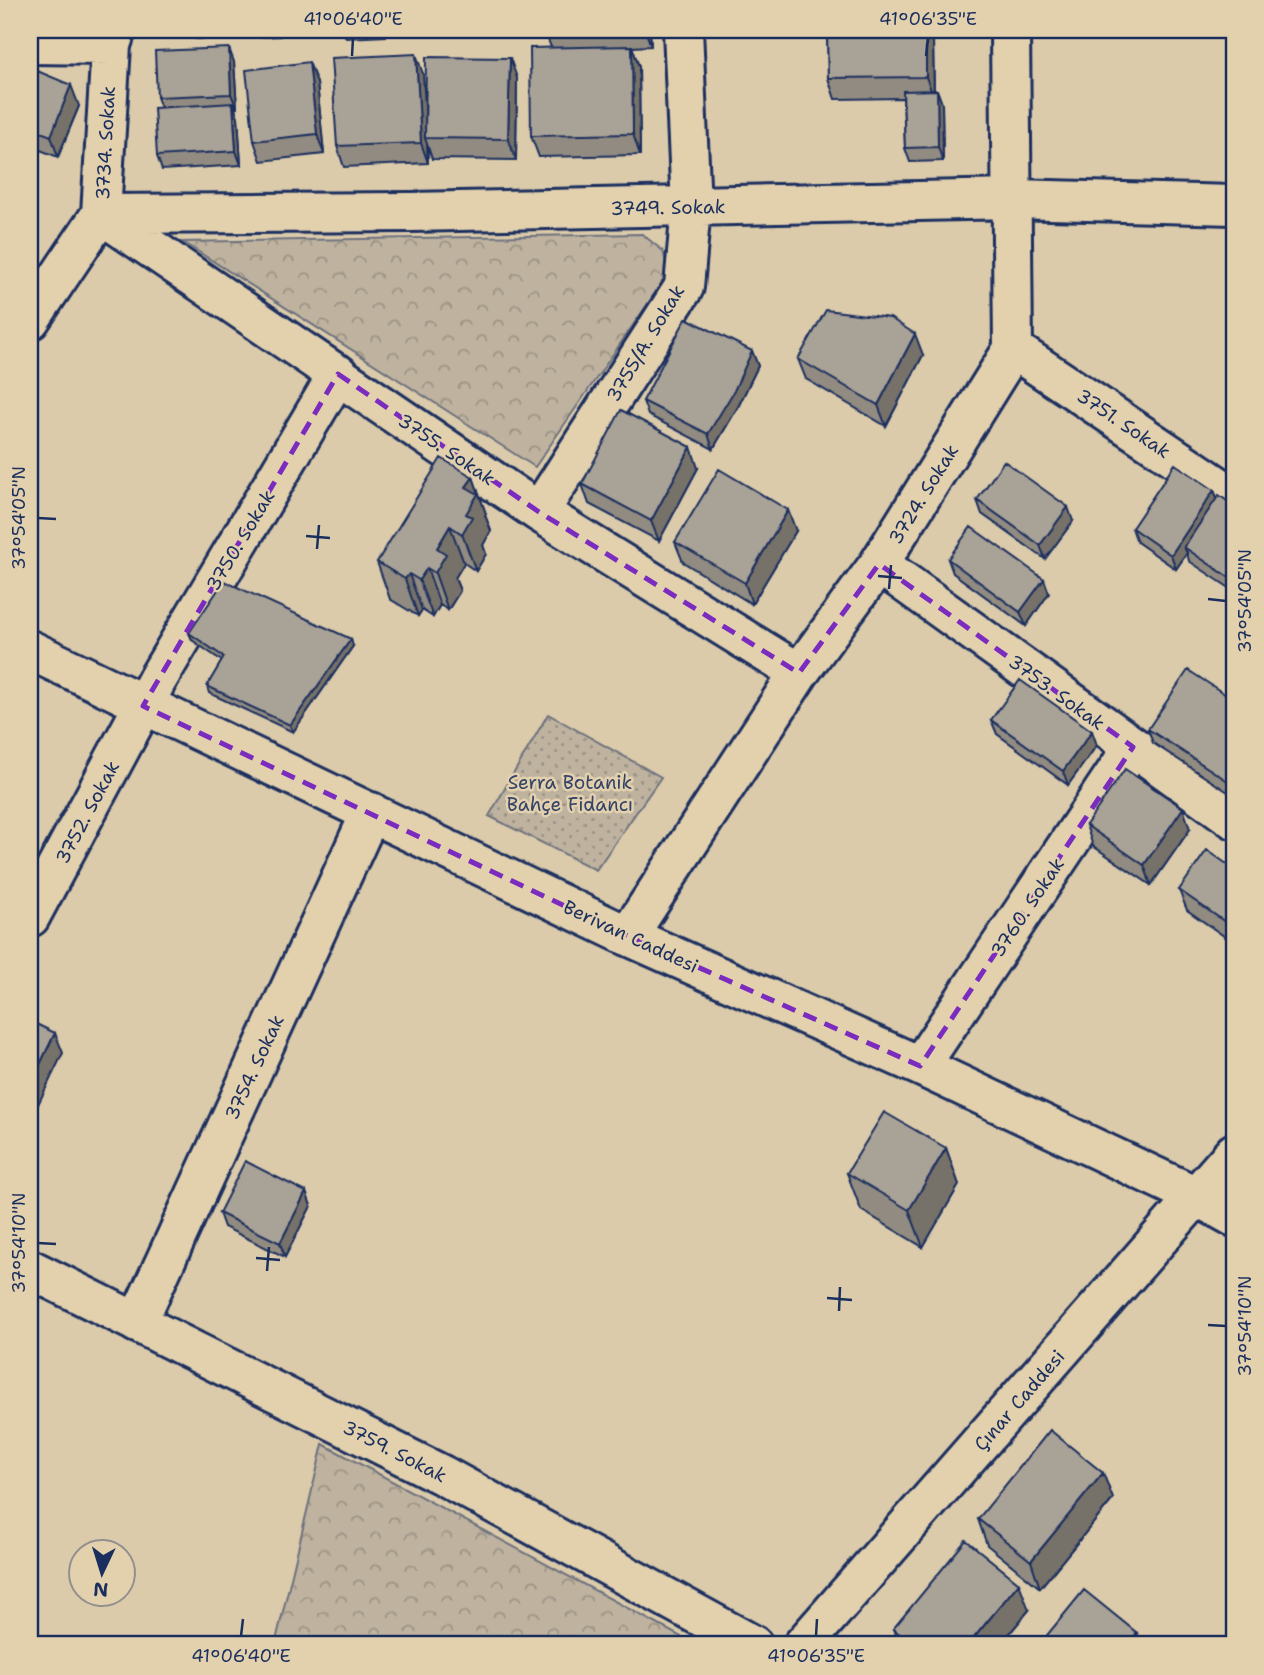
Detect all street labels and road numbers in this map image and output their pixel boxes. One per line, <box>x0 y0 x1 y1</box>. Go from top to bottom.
street label: 3734. Sokak <box>90 85 121 201</box>
street label: 3749. Sokak <box>610 194 726 221</box>
street label: 3755/A. Sokak <box>601 280 690 406</box>
street label: 3751. Sokak <box>1072 383 1176 464</box>
street label: 3755. Sokak <box>393 408 500 491</box>
street label: 3724. Sokak <box>883 439 964 549</box>
street label: 3750. Sokak <box>200 485 280 595</box>
street label: 3753. Sokak <box>1003 649 1110 736</box>
street label: 3752. Sokak <box>50 756 125 868</box>
street label: 3760. Sokak <box>985 853 1070 962</box>
street label: Berivan Caddesi <box>559 894 702 979</box>
street label: 3754. Sokak <box>219 1010 290 1124</box>
street label: Çınar Caddesi <box>968 1344 1070 1456</box>
street label: 3759. Sokak <box>338 1415 451 1488</box>

